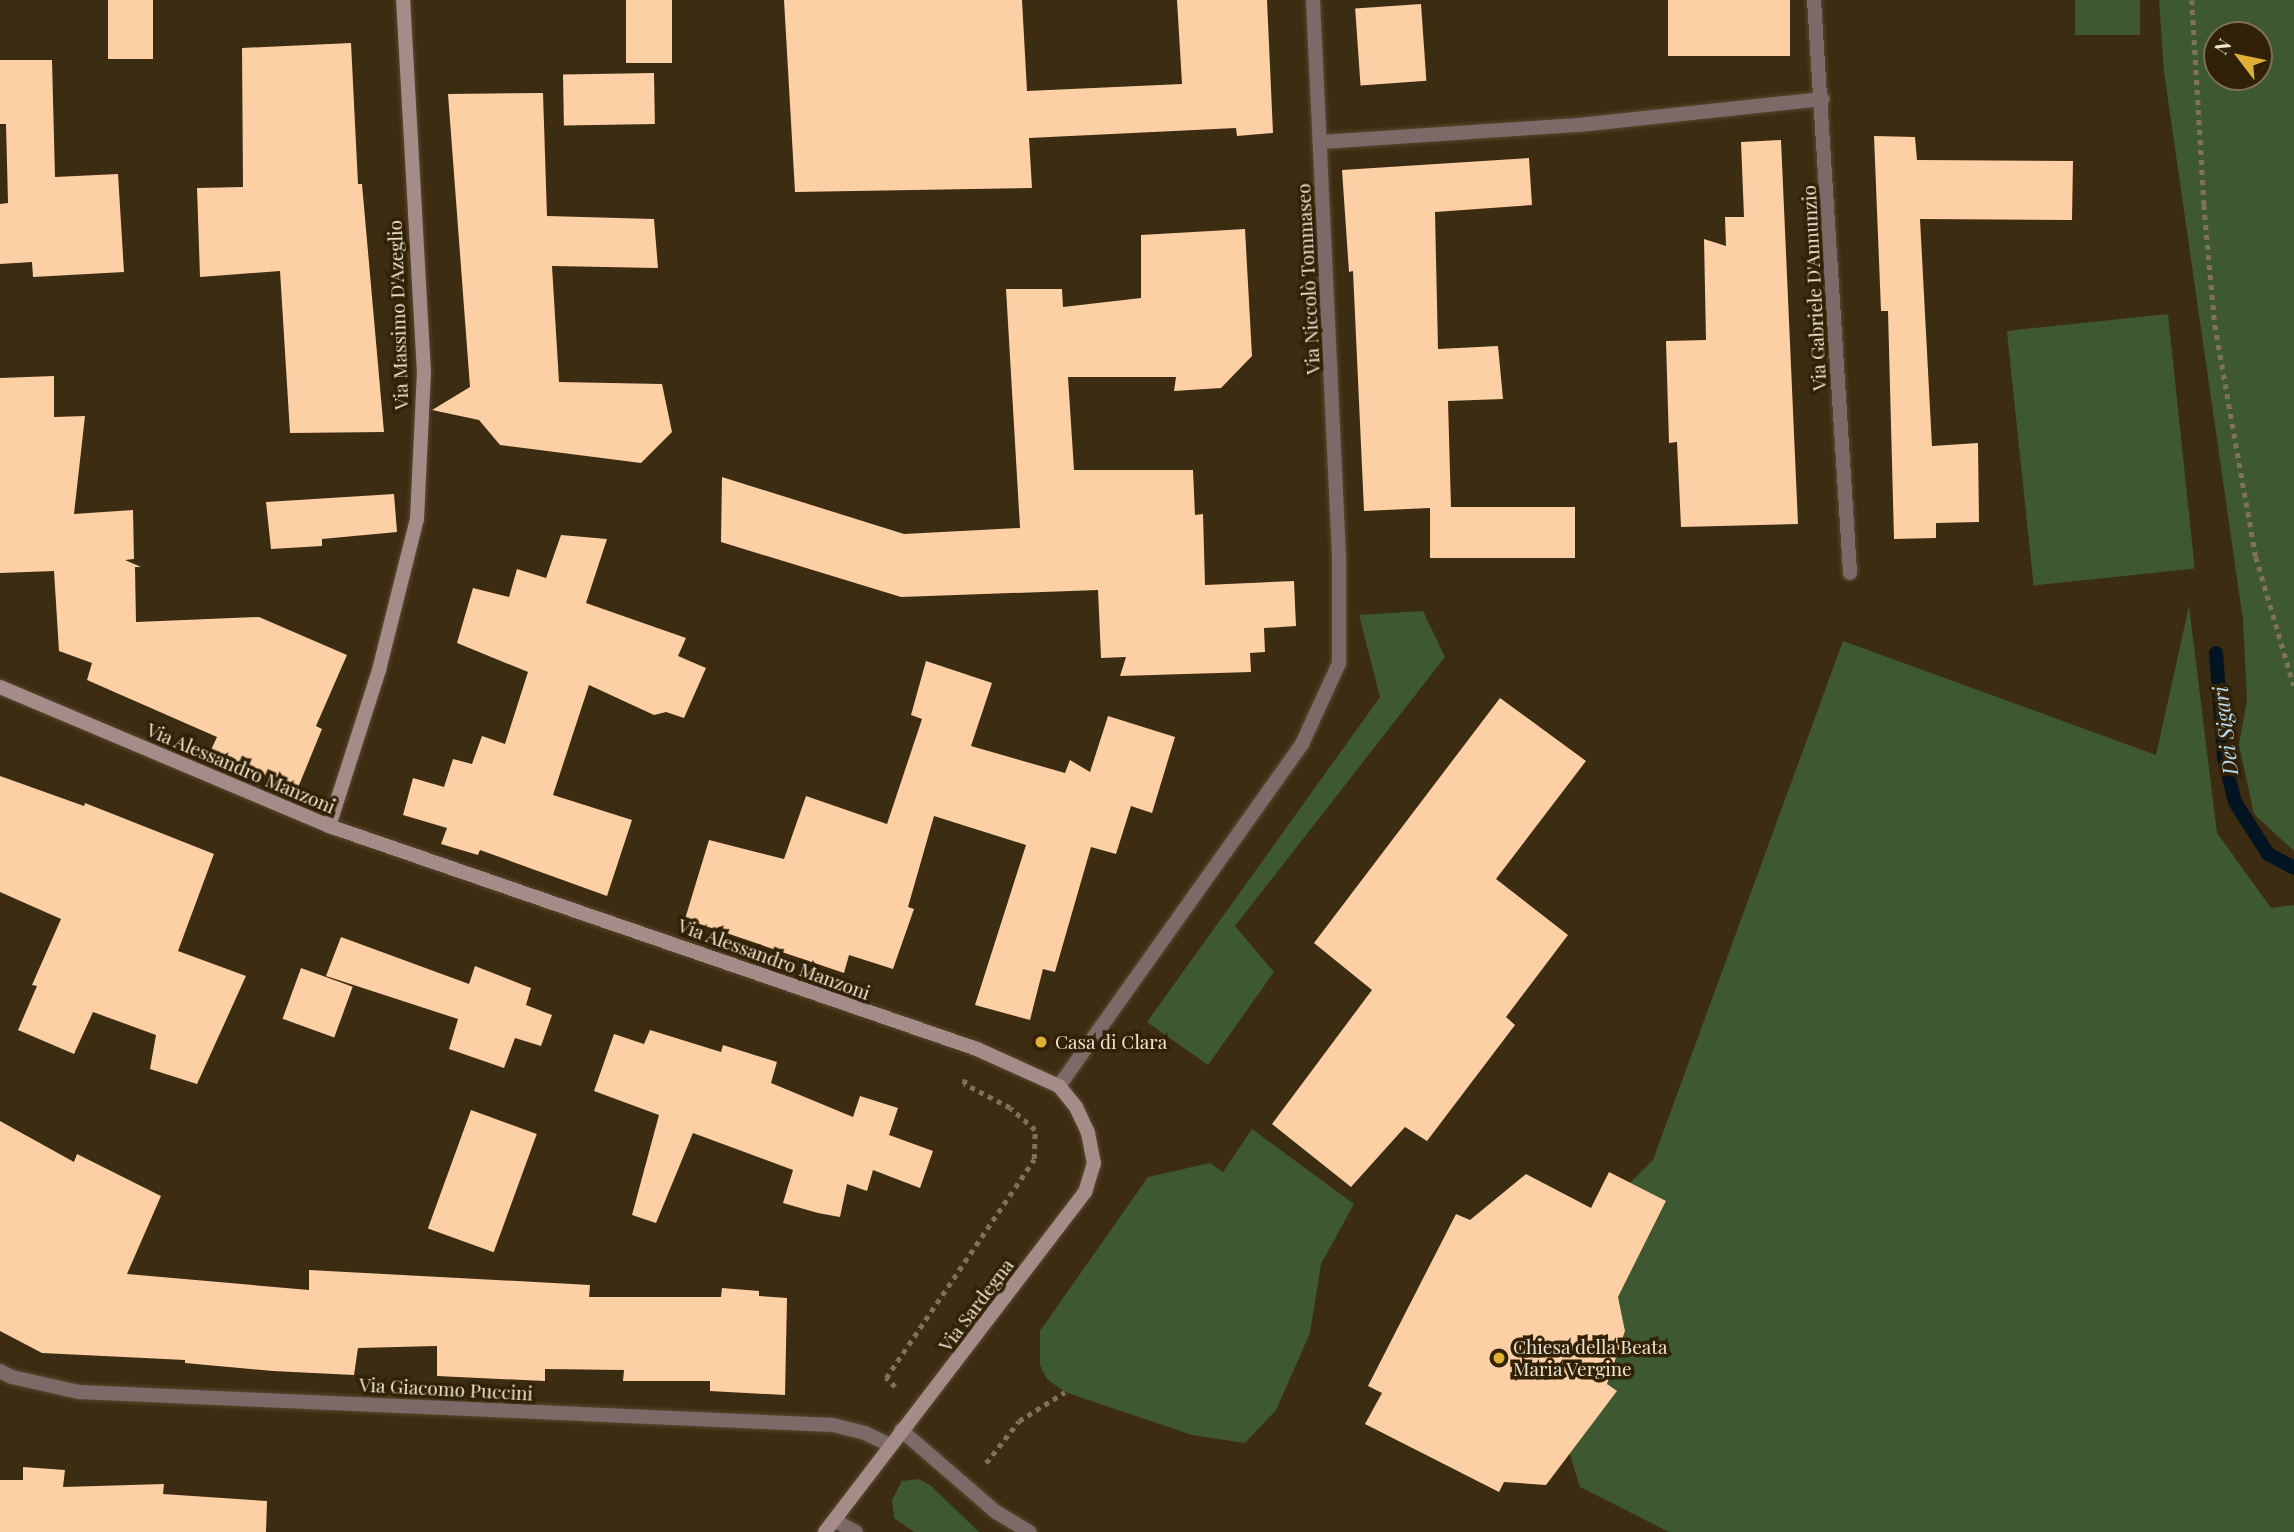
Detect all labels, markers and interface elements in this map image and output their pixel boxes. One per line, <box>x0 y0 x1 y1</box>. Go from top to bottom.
north arrow <box>2203 21 2273 91</box>
text: N <box>2207 33 2237 59</box>
street label: Via Niccolò Tommaseo <box>1292 182 1324 376</box>
street label: Via Gabriele D'Annunzio <box>1797 184 1831 392</box>
street label: Via Massimo D'Azeglio <box>383 220 413 410</box>
water label: Dei Sigari <box>2206 685 2242 777</box>
street label: Via Alessandro Manzoni <box>143 718 339 818</box>
street label: Via Alessandro Manzoni <box>674 913 874 1005</box>
place label: Casa di Clara <box>1055 1031 1167 1053</box>
marker: Casa di Clara <box>1033 1034 1049 1050</box>
street label: Via Sardegna <box>934 1254 1018 1356</box>
place label: Chiesa della Beata Maria Vergine <box>1513 1336 1668 1380</box>
marker: Chiesa della Beata Maria Vergine <box>1491 1350 1507 1366</box>
street label: Via Giacomo Puccini <box>358 1373 534 1405</box>

